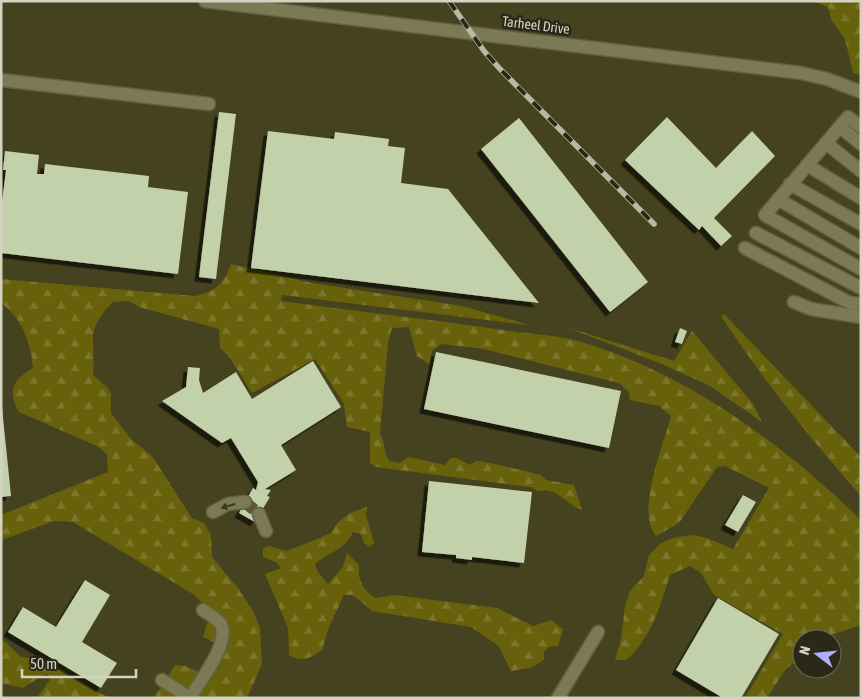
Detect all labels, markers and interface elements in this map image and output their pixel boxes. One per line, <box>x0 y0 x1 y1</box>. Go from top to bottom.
street label: Tarheel Drive <box>501 13 571 37</box>
one-way arrow <box>221 502 236 510</box>
north arrow <box>792 629 842 679</box>
text: N <box>796 644 813 657</box>
scale bar <box>22 646 136 678</box>
text: 50 m <box>30 655 57 672</box>

